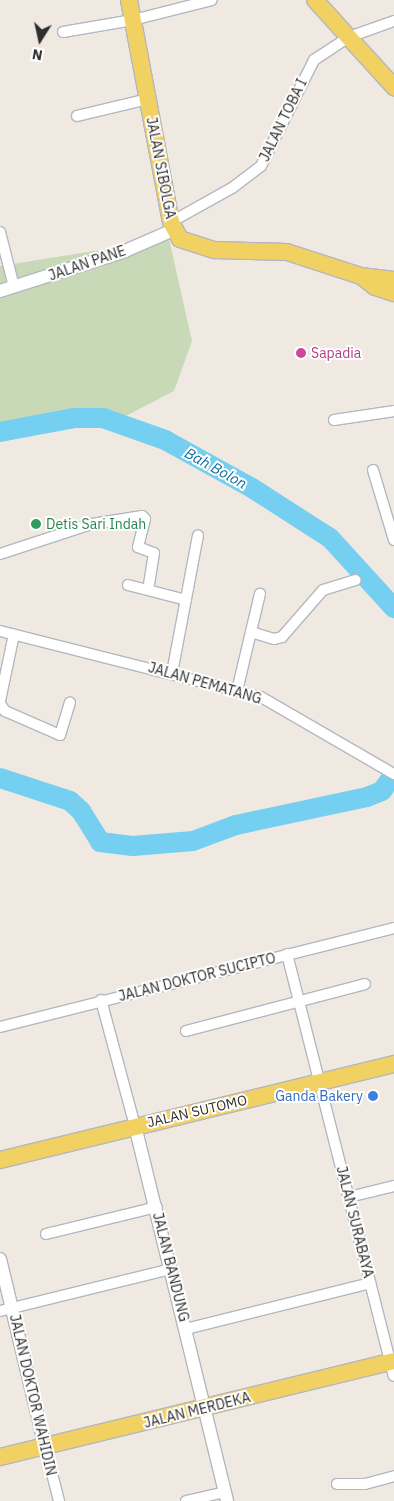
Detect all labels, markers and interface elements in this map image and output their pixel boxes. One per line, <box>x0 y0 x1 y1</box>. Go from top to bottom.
north arrow <box>15 15 65 65</box>
text: N <box>31 45 44 65</box>
street label: JALAN TOBA I <box>256 76 310 164</box>
street label: JALAN SIBOLGA <box>143 116 179 220</box>
street label: JALAN PANE <box>46 242 128 284</box>
place label: Sapadia <box>311 345 361 361</box>
marker: Sapadia <box>295 347 307 359</box>
water label: Bah Bolon <box>182 444 250 492</box>
place label: Detis Sari Indah <box>46 516 146 532</box>
marker: Detis Sari Indah <box>30 518 42 530</box>
street label: JALAN PEMATANG <box>146 659 264 707</box>
street label: JALAN DOKTOR SUCIPTO <box>117 949 277 1005</box>
place label: Ganda Bakery <box>275 1088 363 1104</box>
marker: Ganda Bakery <box>367 1090 379 1102</box>
street label: JALAN SUTOMO <box>145 1091 249 1131</box>
street label: JALAN SURABAYA <box>333 1164 377 1280</box>
street label: JALAN BANDUNG <box>149 1211 193 1323</box>
street label: JALAN DOKTOR WAHIDIN <box>6 1313 60 1477</box>
street label: JALAN MERDEKA <box>142 1389 252 1431</box>

